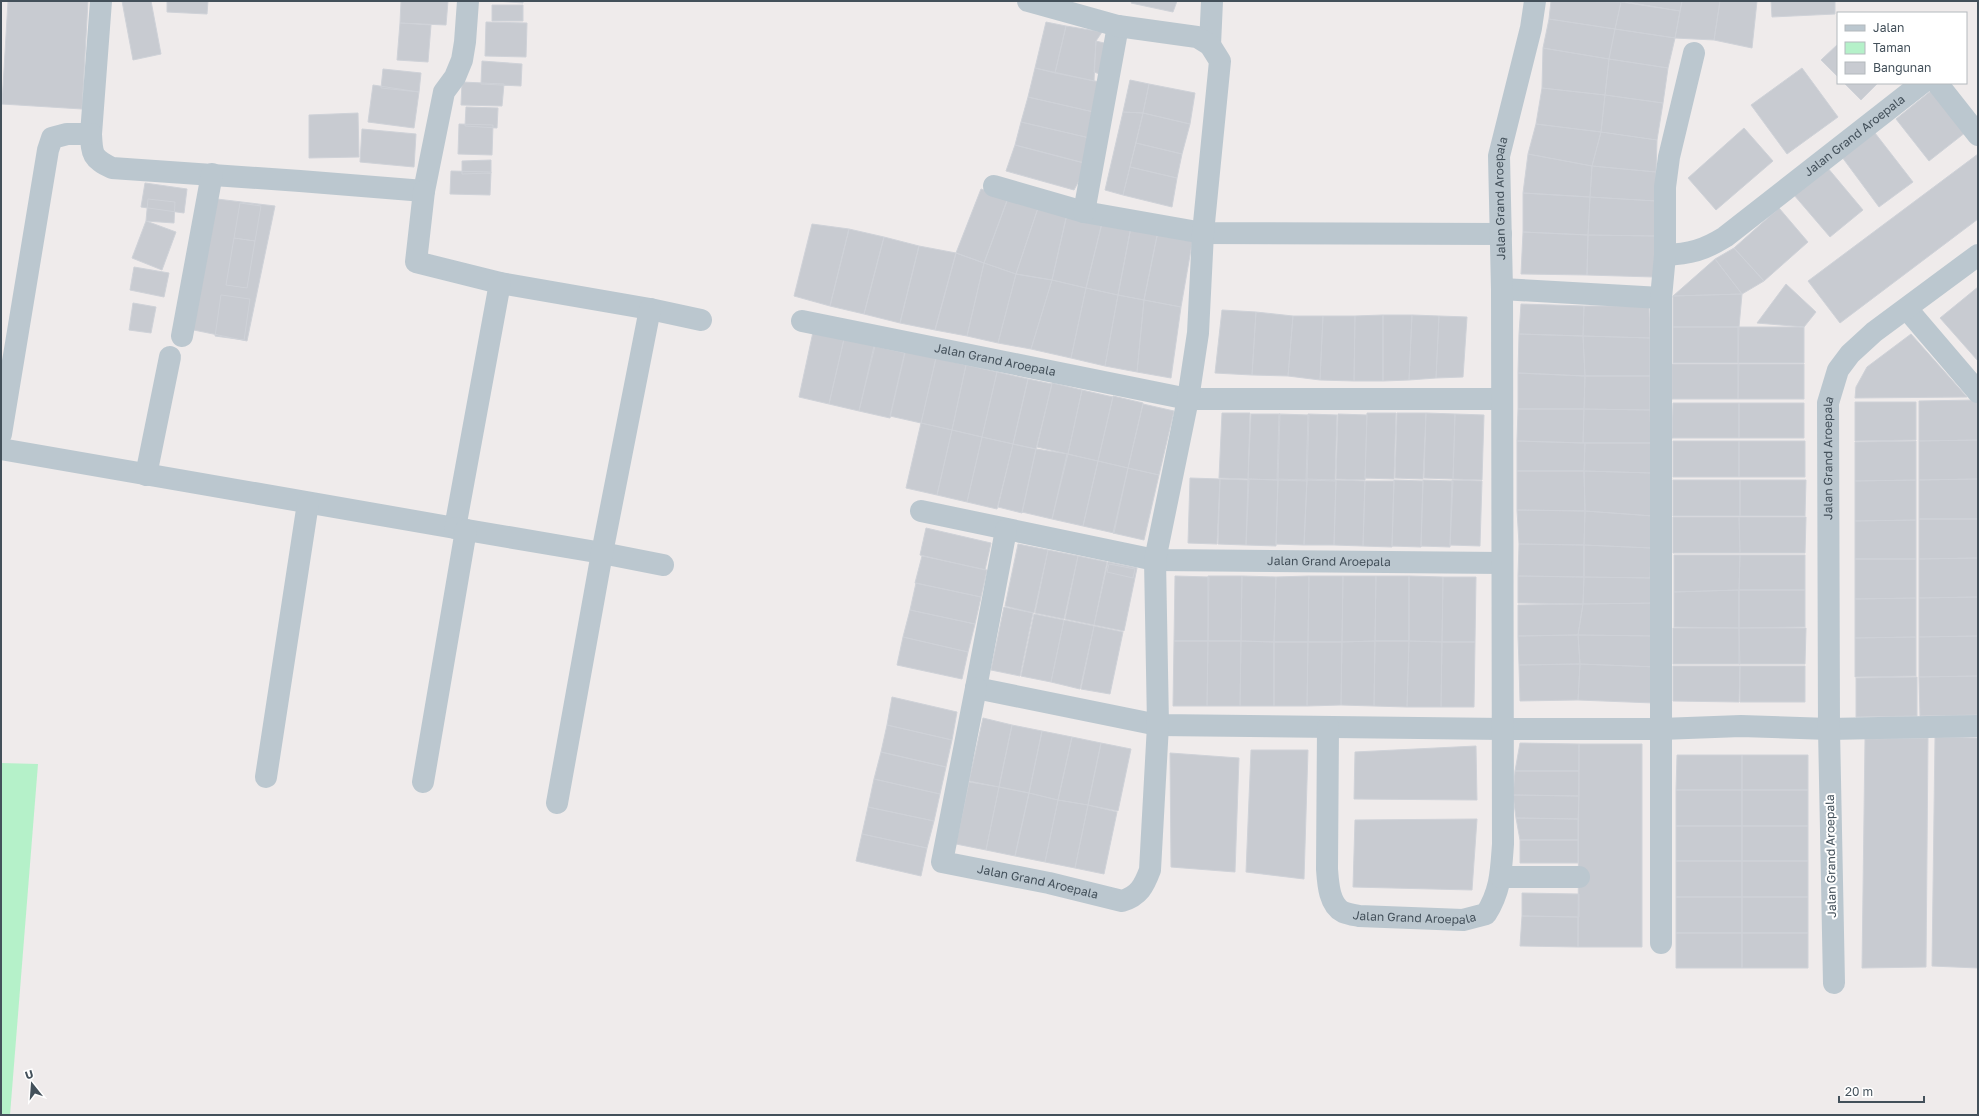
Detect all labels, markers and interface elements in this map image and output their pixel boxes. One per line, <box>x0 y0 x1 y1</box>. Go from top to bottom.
legend <box>1837 12 1967 84</box>
text: Jalan <box>1873 20 1904 35</box>
text: Taman <box>1873 40 1911 55</box>
text: Bangunan <box>1873 60 1931 75</box>
street label: Jalan Grand Aroepala <box>1801 91 1908 179</box>
street label: Jalan Grand Aroepala <box>1491 135 1511 260</box>
street label: Jalan Grand Aroepala <box>933 340 1057 379</box>
street label: Jalan Grand Aroepala <box>1820 394 1837 520</box>
street label: Jalan Grand Aroepala <box>1267 553 1391 569</box>
street label: Jalan Grand Aroepala <box>1822 794 1839 918</box>
street label: Jalan Grand Aroepala <box>976 861 1100 902</box>
street label: Jalan Grand Aroepala <box>1352 907 1478 927</box>
north arrow <box>12 1064 52 1104</box>
text: U <box>23 1067 35 1081</box>
scale bar <box>1839 1078 1924 1104</box>
text: 20 m <box>1845 1084 1873 1099</box>

